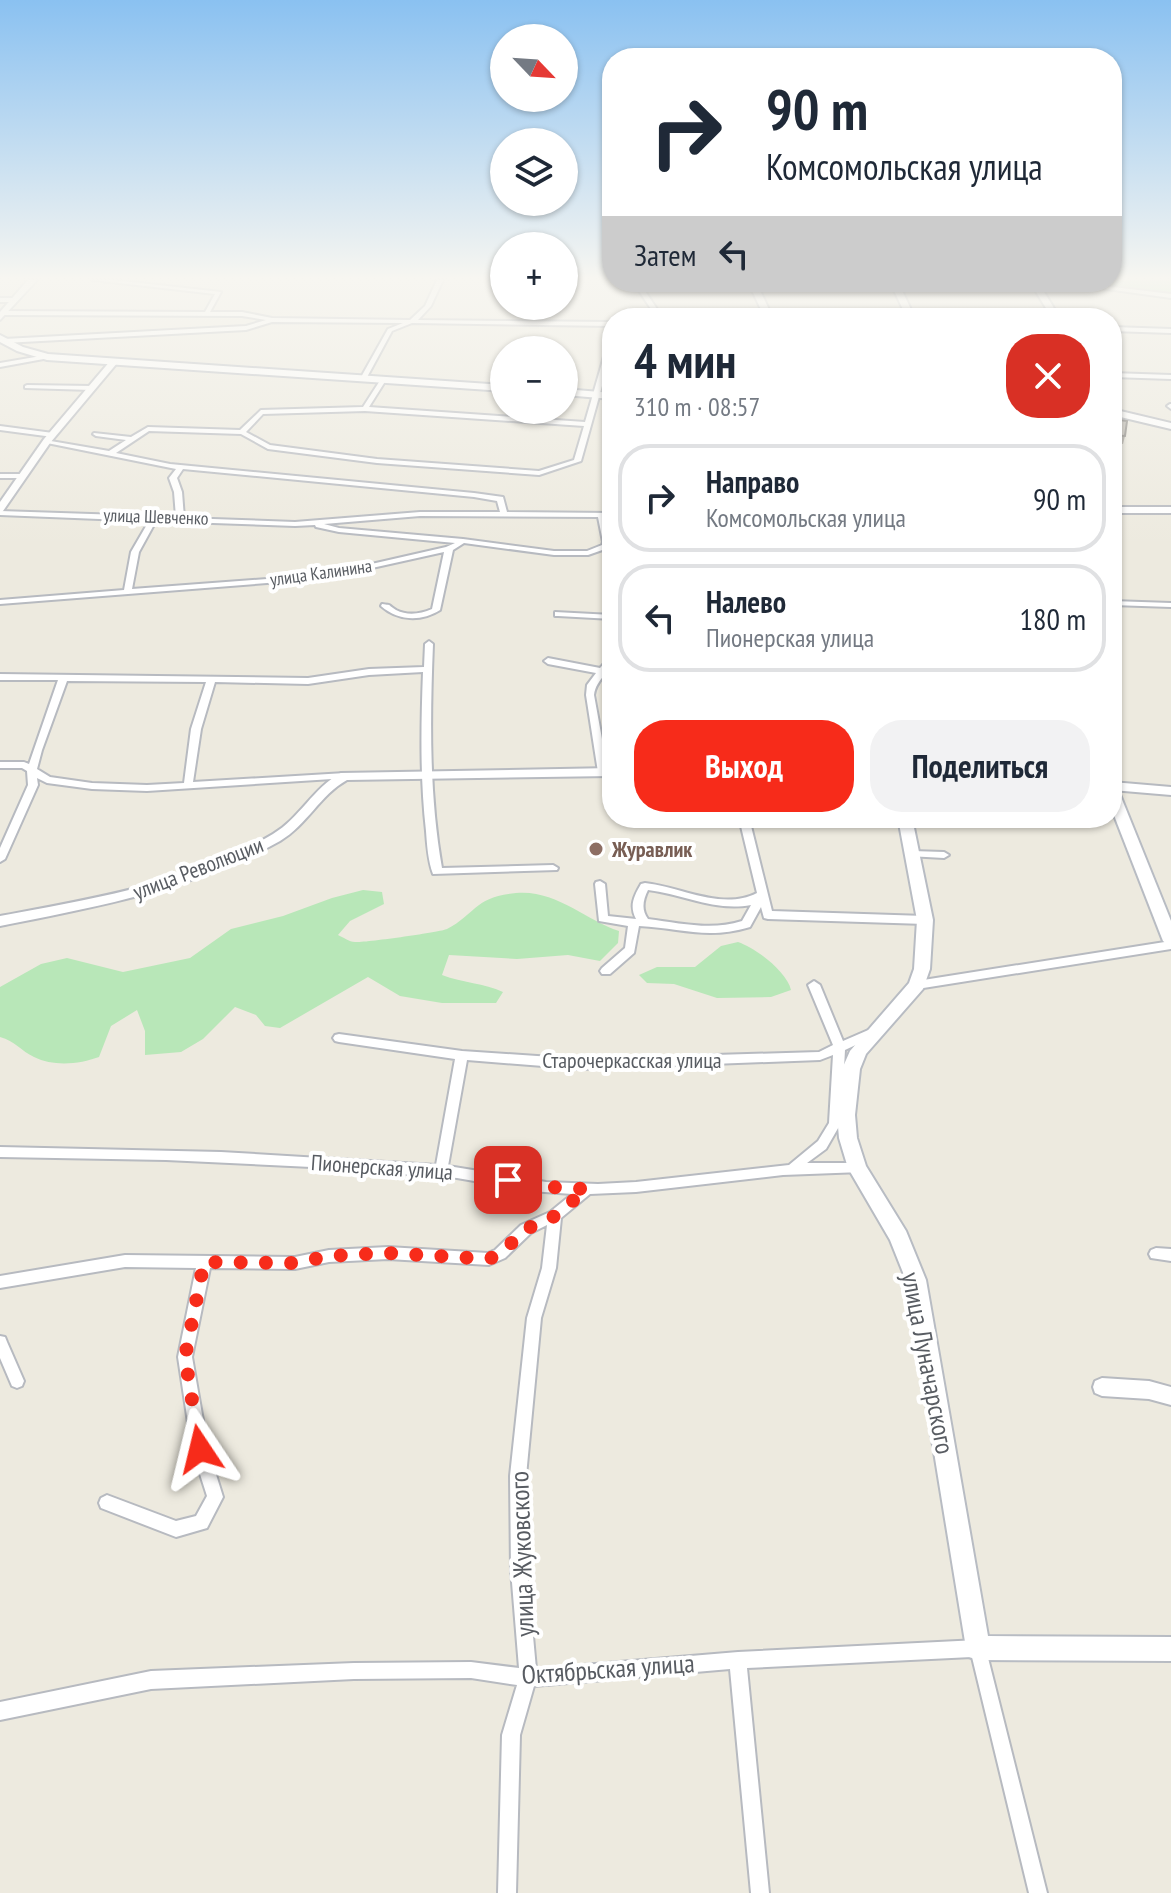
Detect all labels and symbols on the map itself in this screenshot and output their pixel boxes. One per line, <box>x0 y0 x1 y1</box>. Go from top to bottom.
north arrow <box>490 24 578 112</box>
street label: улица Шевченко <box>103 503 209 530</box>
street label: улица Калинина <box>268 554 373 591</box>
street label: улица Революции <box>129 830 267 906</box>
place label: Журавлик <box>611 835 693 863</box>
marker: Журавлик <box>587 840 605 858</box>
street label: Старочеркасская улица <box>542 1046 722 1074</box>
pin <box>474 1146 542 1214</box>
street label: Пионерская улица <box>310 1148 454 1186</box>
street label: улица Луначарского <box>895 1269 962 1457</box>
position arrow <box>158 1407 242 1491</box>
street label: улица Жуковского <box>502 1470 541 1638</box>
street label: Октябрьская улица <box>520 1646 696 1691</box>

